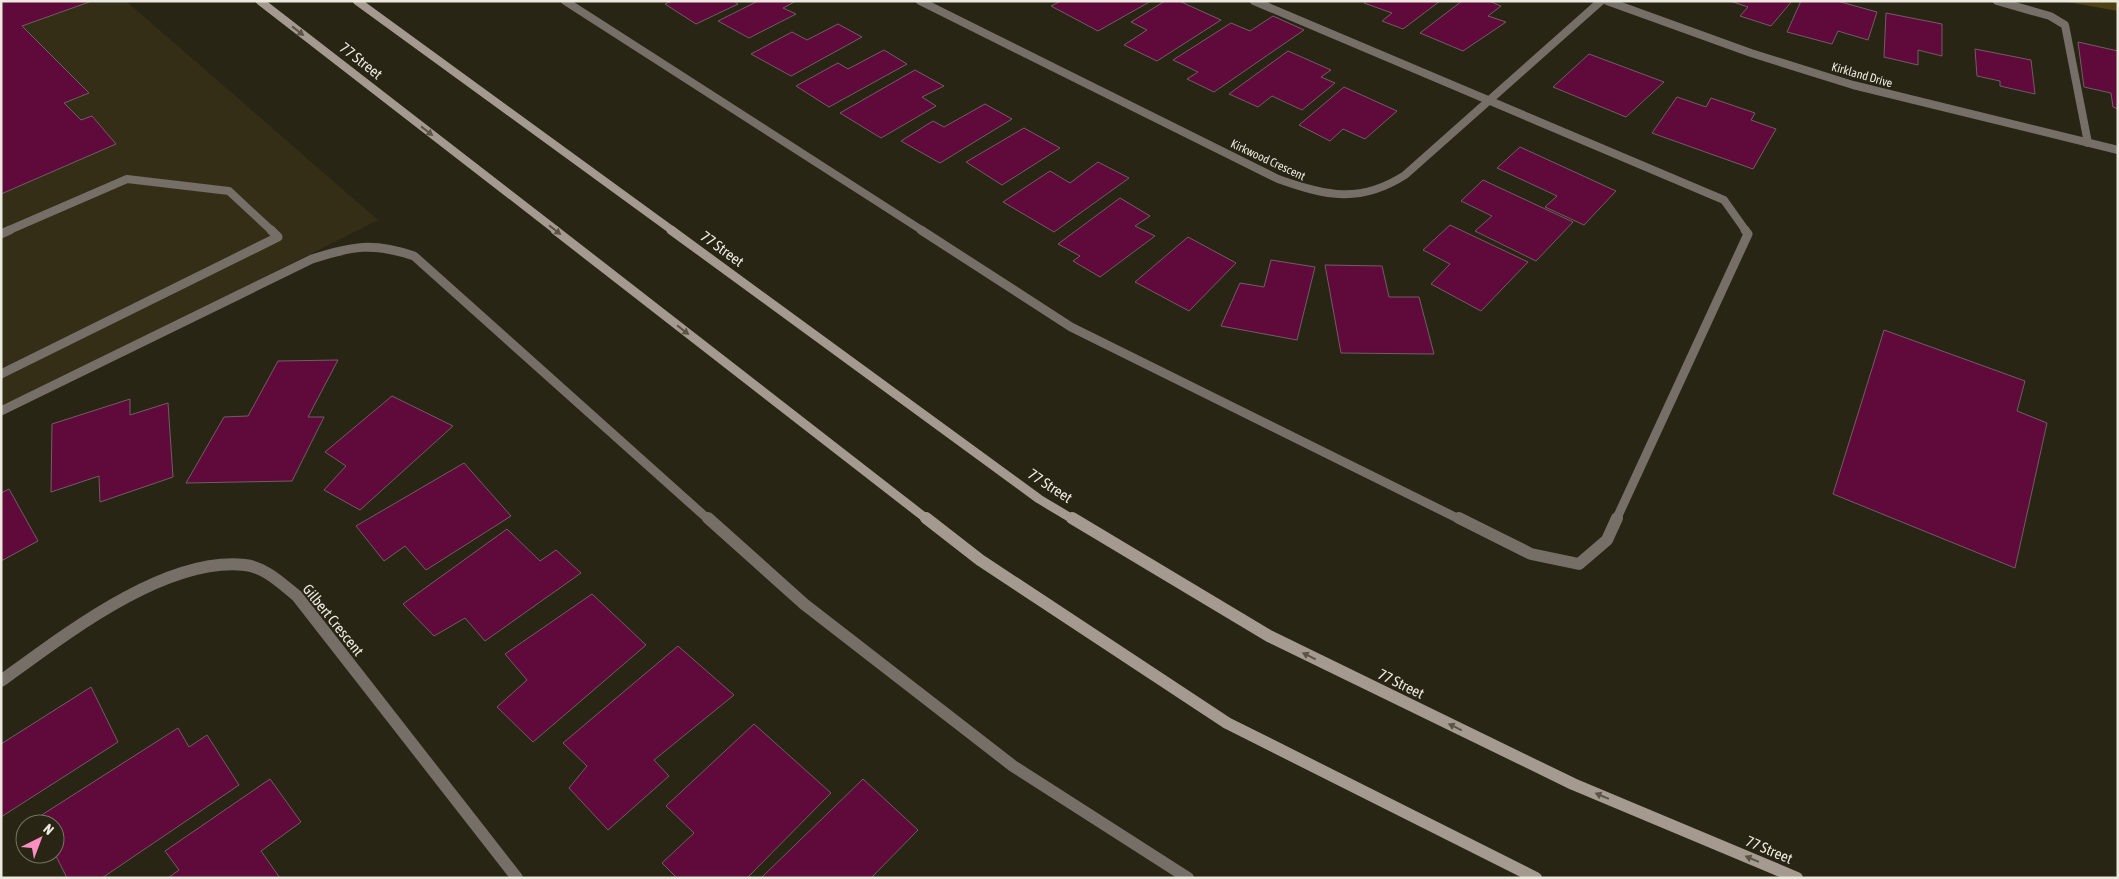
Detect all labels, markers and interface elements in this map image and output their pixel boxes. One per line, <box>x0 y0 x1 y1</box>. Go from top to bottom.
one-way arrow <box>291 26 305 36</box>
street label: 77 Street <box>337 39 386 82</box>
street label: Kirkland Drive <box>1830 60 1894 90</box>
one-way arrow <box>420 125 433 136</box>
street label: Kirkwood Crescent <box>1228 137 1308 184</box>
one-way arrow <box>548 225 561 236</box>
street label: 77 Street <box>697 227 747 270</box>
one-way arrow <box>676 325 690 335</box>
street label: 77 Street <box>1025 465 1075 506</box>
street label: Gilbert Crescent <box>299 580 367 659</box>
one-way arrow <box>1302 652 1316 660</box>
street label: 77 Street <box>1375 665 1427 702</box>
one-way arrow <box>1448 723 1462 731</box>
one-way arrow <box>1595 792 1609 800</box>
north arrow <box>15 814 65 864</box>
text: N <box>40 821 57 838</box>
street label: 77 Street <box>1743 832 1795 867</box>
one-way arrow <box>1744 855 1759 862</box>

